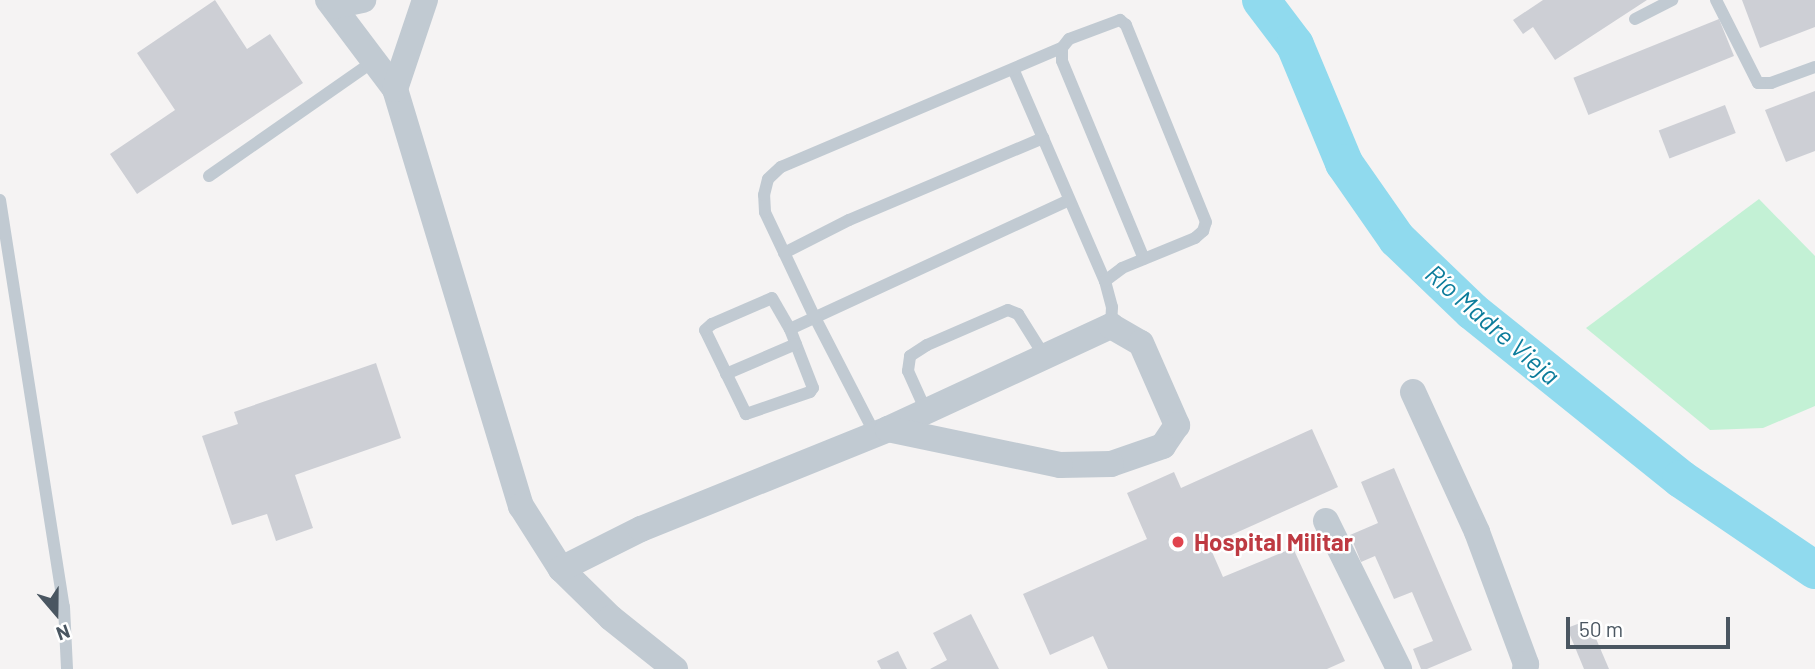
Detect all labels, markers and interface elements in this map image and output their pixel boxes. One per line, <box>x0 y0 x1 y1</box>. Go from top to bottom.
water label: Río Madre Vieja <box>1420 257 1566 391</box>
place label: Hospital Militar <box>1194 528 1353 556</box>
marker: Hospital Militar <box>1168 532 1188 552</box>
north arrow <box>21 578 91 648</box>
scale bar <box>1570 602 1734 646</box>
text: 50 m <box>1579 616 1623 641</box>
text: N <box>53 620 73 646</box>

